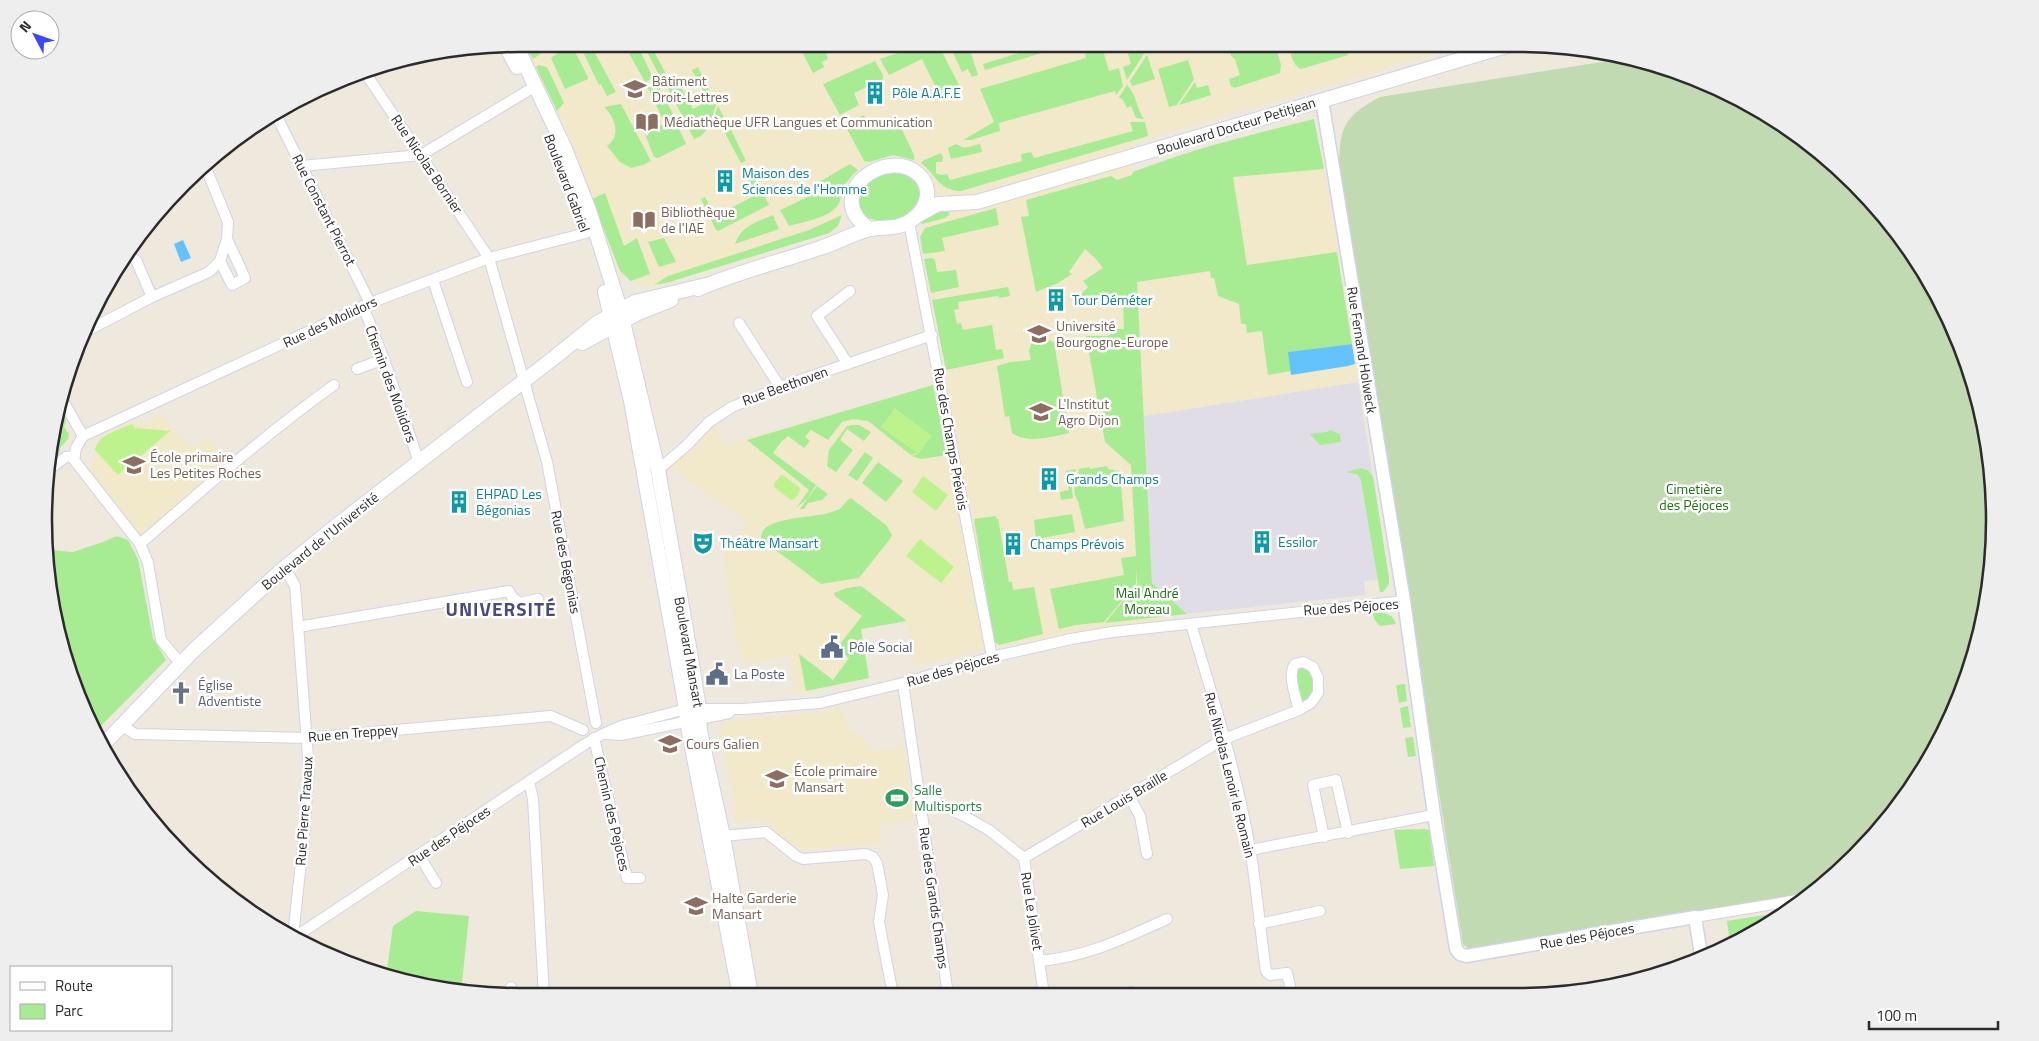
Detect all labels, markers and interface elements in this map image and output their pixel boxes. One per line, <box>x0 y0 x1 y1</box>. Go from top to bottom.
north arrow <box>10 10 60 60</box>
text: N <box>14 16 36 37</box>
place label: Bâtiment Droit-Lettres <box>652 70 729 107</box>
school or university icon: Bâtiment Droit-Lettres <box>622 76 648 102</box>
building icon: Pôle A.A.F.E <box>862 80 888 106</box>
place label: Pôle A.A.F.E <box>892 82 961 103</box>
street label: Boulevard Docteur Petitjean <box>1154 91 1318 160</box>
library icon: Médiathèque UFR Langues et Communication <box>634 109 660 135</box>
street label: Rue Nicolas Bornier <box>386 110 468 218</box>
place label: Médiathèque UFR Langues et Communication <box>664 111 933 132</box>
street label: Boulevard Gabriel <box>539 131 596 235</box>
street label: Rue Constant Pierrot <box>287 150 362 269</box>
place label: Maison des Sciences de l'Homme <box>742 162 867 199</box>
building icon: Maison des Sciences de l'Homme <box>712 168 738 194</box>
place label: Bibliothèque de l'IAE <box>661 201 735 238</box>
library icon: Bibliothèque de l'IAE <box>631 207 657 233</box>
street label: Rue Fernand Holweck <box>1342 285 1383 415</box>
building icon: Tour Déméter <box>1043 287 1069 313</box>
place label: Tour Déméter <box>1072 289 1153 310</box>
street label: Rue des Molidors <box>279 291 380 353</box>
place label: Université Bourgogne-Europe <box>1056 315 1168 352</box>
school or university icon: Université Bourgogne-Europe <box>1026 321 1052 347</box>
street label: Chemin des Molidors <box>361 322 422 445</box>
street label: Rue Beethoven <box>739 360 831 411</box>
street label: Rue des Champs Prévois <box>929 366 974 512</box>
place label: L'Institut Agro Dijon <box>1058 393 1119 430</box>
school or university icon: L'Institut Agro Dijon <box>1028 399 1054 425</box>
place label: École primaire Les Petites Roches <box>150 446 261 483</box>
school or university icon: École primaire Les Petites Roches <box>121 452 147 478</box>
building icon: Grands Champs <box>1036 466 1062 492</box>
place label: Grands Champs <box>1066 468 1159 489</box>
park label: Cimetière des Péjoces <box>1659 478 1729 515</box>
place label: EHPAD Les Bégonias <box>476 483 542 520</box>
street label: Boulevard de l'Université <box>256 487 383 595</box>
building icon: EHPAD Les Bégonias <box>446 489 472 515</box>
street label: Rue des Bégonias <box>546 509 587 615</box>
building icon: Essilor <box>1249 529 1275 555</box>
theatre icon: Théâtre Mansart <box>690 530 716 556</box>
building icon: Champs Prévois <box>1000 531 1026 557</box>
place label: Essilor <box>1278 531 1317 552</box>
place label: Théâtre Mansart <box>720 532 818 553</box>
place label: Champs Prévois <box>1030 533 1124 554</box>
park label: Mail André Moreau <box>1115 582 1179 619</box>
street label: Rue des Péjoces <box>1303 593 1399 620</box>
district label: UNIVERSITÉ <box>445 594 557 623</box>
street label: Boulevard Mansart <box>669 595 710 709</box>
public building icon: Pôle Social <box>819 634 845 660</box>
place label: Pôle Social <box>849 636 912 657</box>
street label: Rue des Péjoces <box>904 645 1002 692</box>
public building icon: La Poste <box>704 661 730 687</box>
place label: La Poste <box>734 663 785 684</box>
place label: Église Adventiste <box>198 674 261 711</box>
church icon: Église Adventiste <box>168 680 194 706</box>
street label: Rue Nicolas Lenoir le Romain <box>1200 690 1261 860</box>
street label: Rue en Treppey <box>307 718 399 747</box>
school or university icon: Cours Galien <box>657 731 683 757</box>
place label: Cours Galien <box>686 733 759 754</box>
street label: Rue Pierre Travaux <box>289 755 318 866</box>
street label: Chemin des Pejoces <box>589 755 636 873</box>
place label: École primaire Mansart <box>794 760 877 797</box>
street label: Rue Louis Braille <box>1077 764 1171 833</box>
school or university icon: École primaire Mansart <box>764 766 790 792</box>
place label: Salle Multisports <box>914 779 982 816</box>
sports icon: Salle Multisports <box>884 785 910 811</box>
street label: Rue des Péjoces <box>403 800 494 871</box>
street label: Rue des Grands Champs <box>914 826 955 970</box>
street label: Rue Le Jolivet <box>1016 870 1049 952</box>
place label: Halte Garderie Mansart <box>712 887 797 924</box>
school or university icon: Halte Garderie Mansart <box>683 893 709 919</box>
street label: Rue des Péjoces <box>1538 917 1636 954</box>
legend <box>10 966 172 1031</box>
text: Route <box>55 974 93 997</box>
scale bar <box>1869 998 1998 1030</box>
text: Parc <box>55 999 83 1022</box>
text: 100 m <box>1876 1004 1917 1027</box>

